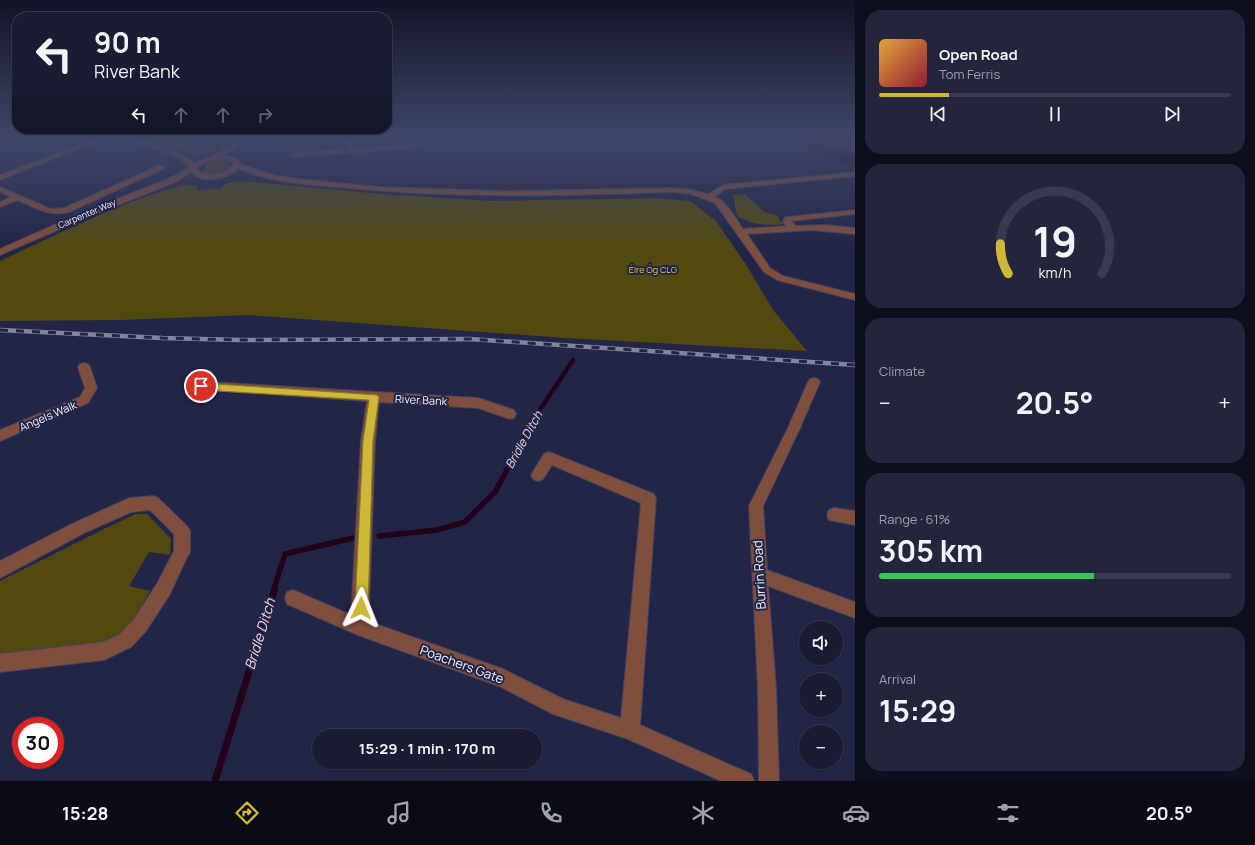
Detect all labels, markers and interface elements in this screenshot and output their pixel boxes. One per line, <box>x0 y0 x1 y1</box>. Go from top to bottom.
text: 90 m <box>94 23 161 61</box>
icon: left <box>28 28 80 80</box>
text: Open Road <box>939 44 1018 65</box>
text: River Bank <box>94 59 180 83</box>
text: Tom Ferris <box>939 65 1000 83</box>
icon: previous <box>927 103 949 125</box>
icon: pause <box>1044 103 1066 125</box>
icon: next <box>1161 103 1183 125</box>
icon: left <box>128 104 150 126</box>
icon: ahead <box>170 104 192 126</box>
icon: ahead <box>212 104 234 126</box>
icon: right <box>254 104 276 126</box>
street label: Carpenter Way <box>56 195 118 232</box>
text: 19 <box>1033 213 1077 269</box>
park label: Éire Óg CLG <box>629 263 678 276</box>
text: km/h <box>1038 263 1072 282</box>
text: Climate <box>879 362 925 380</box>
pin <box>184 369 218 403</box>
icon: arrive <box>190 375 212 397</box>
text: 20.5° <box>1016 382 1094 423</box>
text: − <box>879 388 891 418</box>
text: + <box>1218 388 1231 418</box>
street label: River Bank <box>395 391 448 408</box>
street label: Angels Walk <box>17 397 79 434</box>
water label: Bridle Ditch <box>501 407 547 471</box>
text: Range · 61% <box>879 510 950 528</box>
text: 305 km <box>879 530 983 571</box>
street label: Burrin Road <box>748 540 770 610</box>
position arrow <box>340 587 382 629</box>
water label: Bridle Ditch <box>240 595 280 672</box>
map controls <box>799 621 843 769</box>
button: sound <box>799 621 843 665</box>
street label: Poachers Gate <box>418 640 507 688</box>
text: Arrival <box>879 670 916 688</box>
button: + <box>799 673 843 717</box>
text: 15:29 <box>879 690 957 731</box>
speed limit sign: 30 <box>12 717 64 769</box>
button: − <box>799 725 843 769</box>
text: 15:29 · 1 min · 170 m <box>359 738 495 759</box>
icon: directions <box>233 799 261 827</box>
icon: music <box>385 799 413 827</box>
icon: phone <box>537 799 565 827</box>
icon: climate <box>689 799 717 827</box>
icon: car <box>842 799 870 827</box>
icon: filters <box>994 799 1022 827</box>
text: 15:28 <box>62 801 108 825</box>
text: 20.5° <box>1146 801 1193 825</box>

